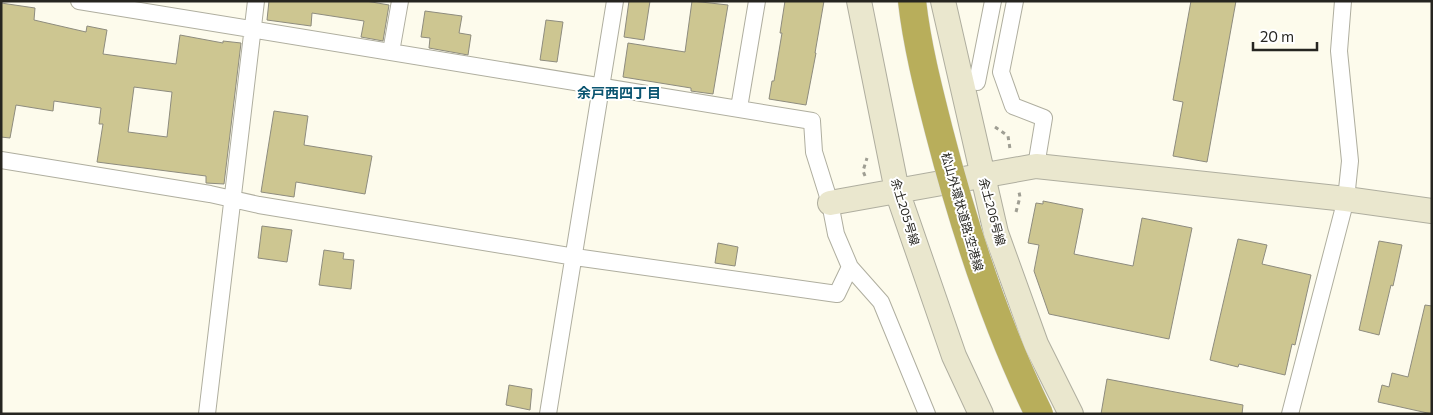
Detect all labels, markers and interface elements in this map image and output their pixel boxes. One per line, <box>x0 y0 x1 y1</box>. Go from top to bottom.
scale bar <box>1253 20 1317 52</box>
text: 20 m <box>1260 27 1294 45</box>
district label: 余戸西四丁目 <box>577 84 661 101</box>
street label: 松山外環状道路;空港線 <box>938 151 987 273</box>
street label: 余土205号線 <box>889 176 923 247</box>
street label: 余土206号線 <box>977 176 1009 247</box>

